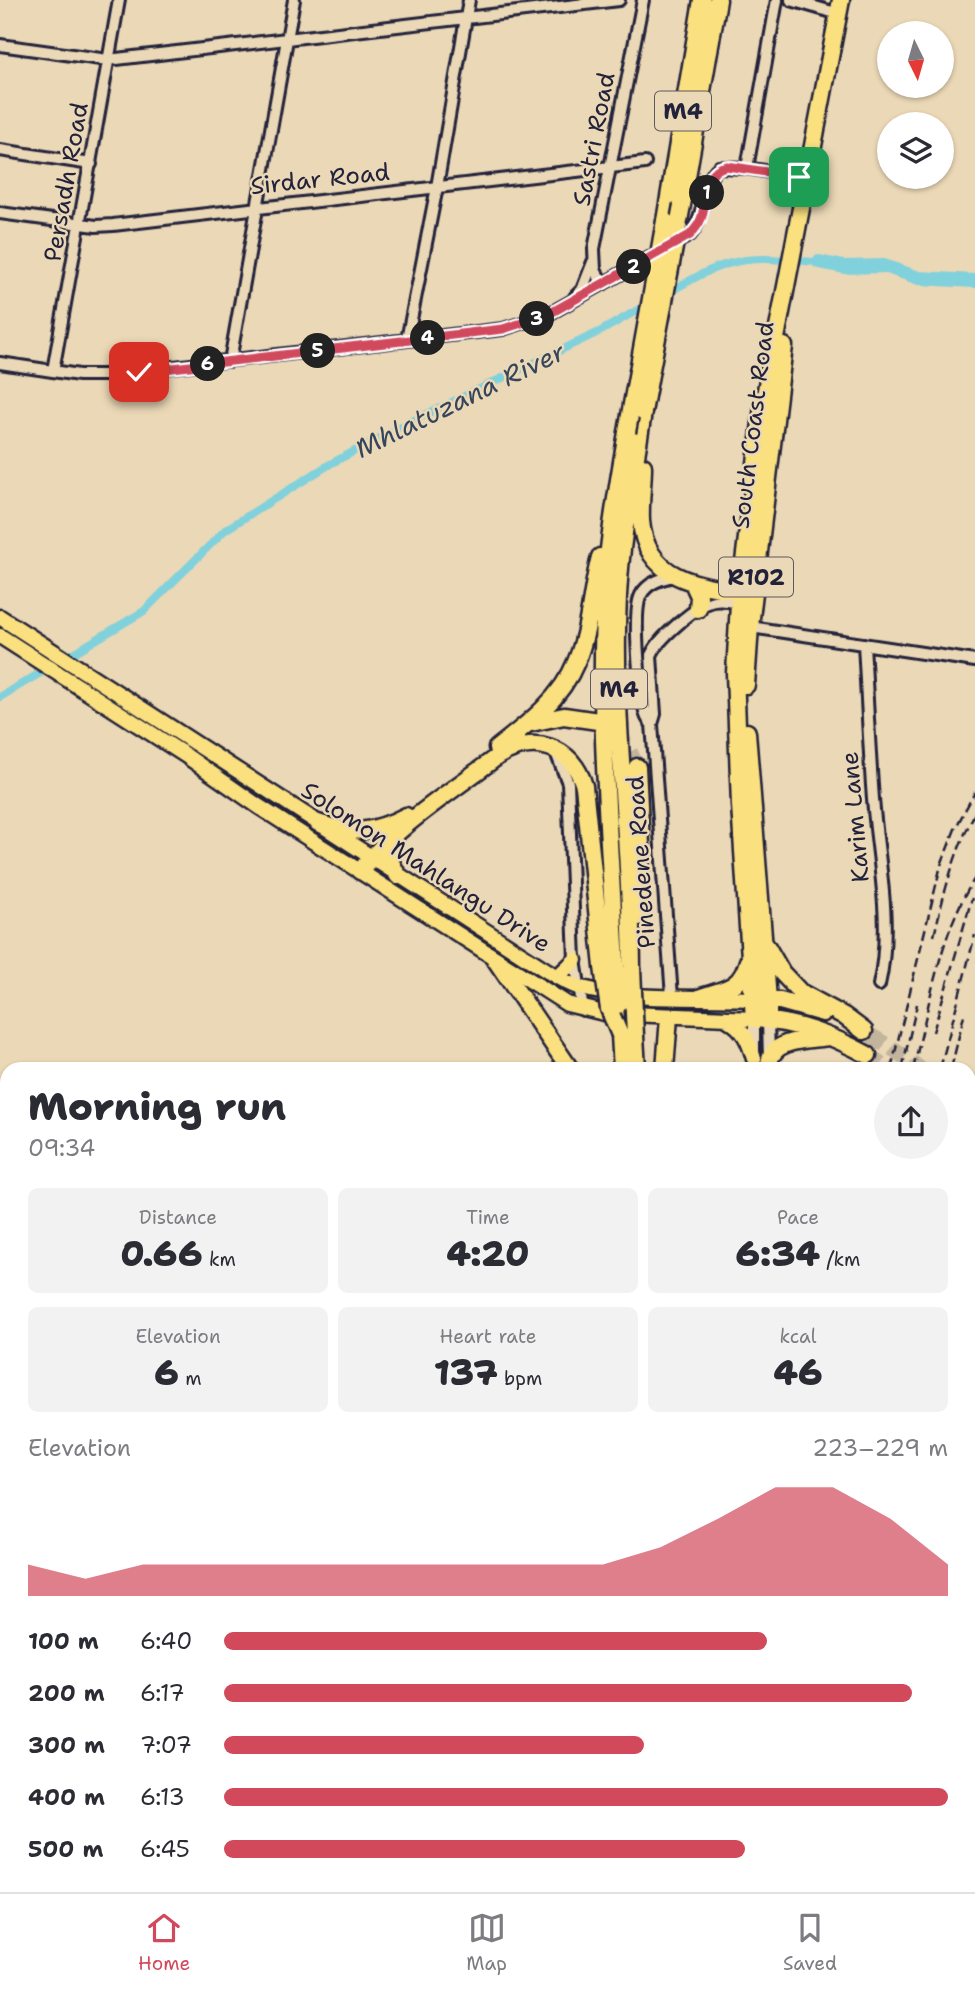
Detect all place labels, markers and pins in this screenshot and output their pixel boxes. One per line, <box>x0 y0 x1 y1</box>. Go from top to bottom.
pin <box>769 147 829 207</box>
pin: 1 <box>690 176 724 210</box>
pin: 2 <box>616 250 652 284</box>
pin: 3 <box>520 302 554 336</box>
pin: 4 <box>410 320 446 356</box>
pin: 5 <box>300 334 336 368</box>
pin <box>109 342 169 402</box>
pin: 6 <box>190 346 226 382</box>

